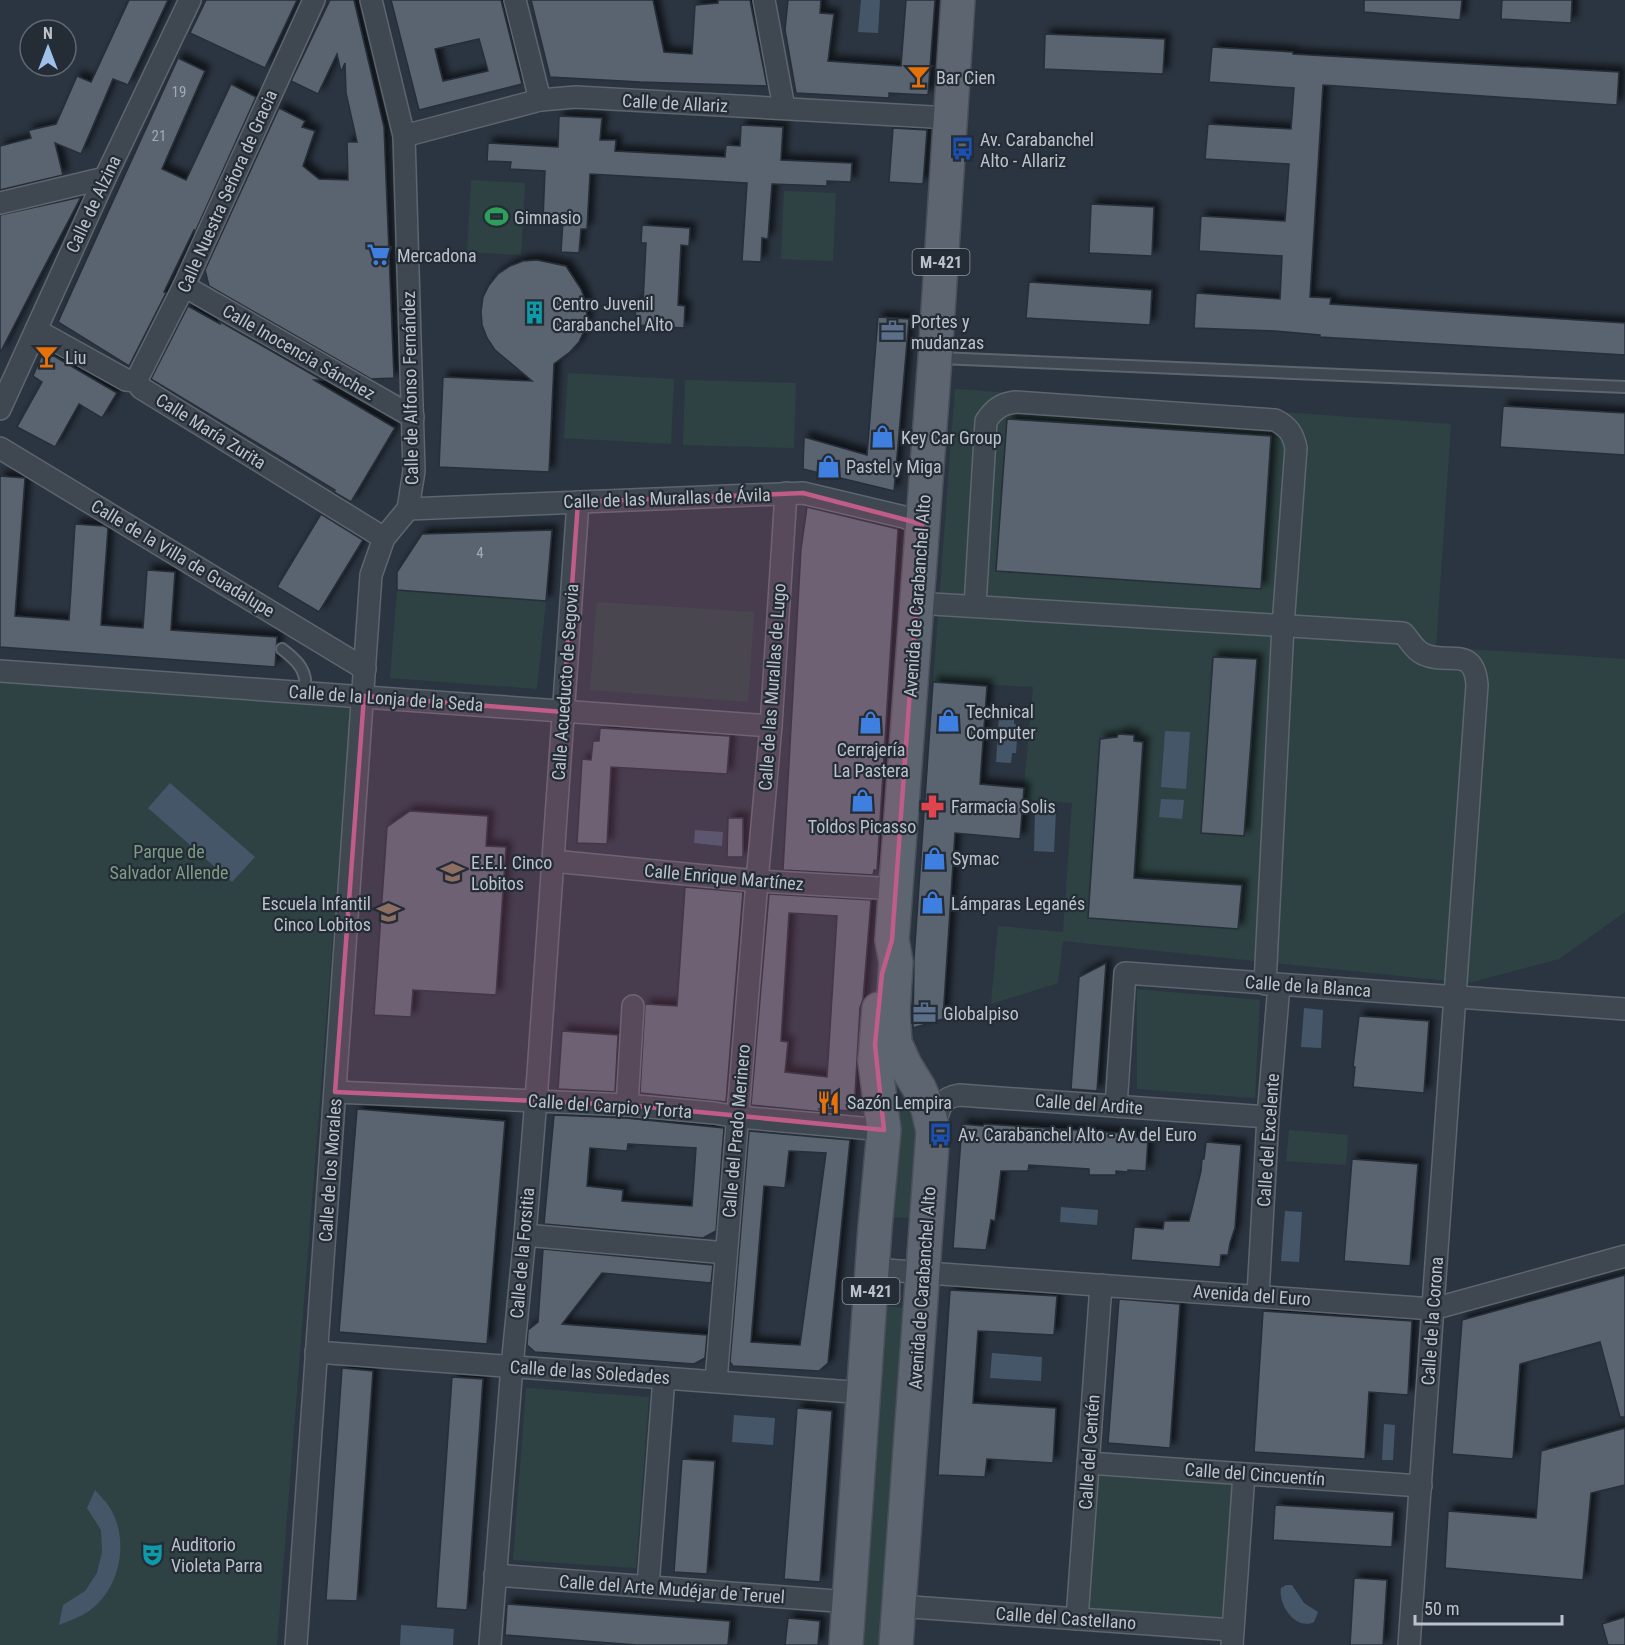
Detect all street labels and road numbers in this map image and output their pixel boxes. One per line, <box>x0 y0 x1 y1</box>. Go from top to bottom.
street label: Calle Nuestra Señora de Gracia <box>173 86 281 296</box>
street label: Calle de Allariz <box>622 90 729 116</box>
street label: Calle de Alzina <box>61 152 125 256</box>
road number: M-421 <box>912 249 970 275</box>
street label: Calle de Alfonso Fernández <box>398 291 422 485</box>
street label: Calle Inocencia Sánchez <box>219 300 379 404</box>
street label: Calle María Zurita <box>152 389 270 473</box>
street label: Calle de las Murallas de Ávila <box>563 484 771 512</box>
street label: Avenida de Carabanchel Alto <box>899 494 935 698</box>
street label: Calle de la Villa de Guadalupe <box>87 495 279 621</box>
street label: Calle Acueducto de Segovia <box>548 583 582 781</box>
street label: Calle de las Murallas de Lugo <box>754 583 790 791</box>
street label: Calle de la Lonja de la Seda <box>288 681 484 715</box>
street label: Calle Enrique Martínez <box>643 860 805 894</box>
street label: Calle de la Blanca <box>1244 971 1372 1001</box>
street label: Calle del Prado Merinero <box>718 1043 754 1219</box>
street label: Calle del Excelente <box>1253 1073 1283 1207</box>
street label: Calle del Carpio y Torta <box>527 1090 693 1122</box>
street label: Calle del Ardite <box>1034 1090 1144 1118</box>
street label: Calle de los Morales <box>315 1098 345 1242</box>
street label: Avenida de Carabanchel Alto <box>904 1186 940 1390</box>
street label: Calle de la Forsitia <box>506 1187 538 1319</box>
street label: Calle de la Corona <box>1417 1256 1447 1386</box>
road number: M-421 <box>842 1278 900 1304</box>
street label: Avenida del Euro <box>1192 1280 1312 1310</box>
street label: Calle de las Soledades <box>509 1356 671 1388</box>
street label: Calle del Centén <box>1075 1394 1103 1510</box>
street label: Calle del Cincuentín <box>1184 1459 1326 1489</box>
street label: Calle del Arte Mudéjar de Teruel <box>558 1571 786 1607</box>
street label: Calle del Castellano <box>995 1603 1137 1633</box>

